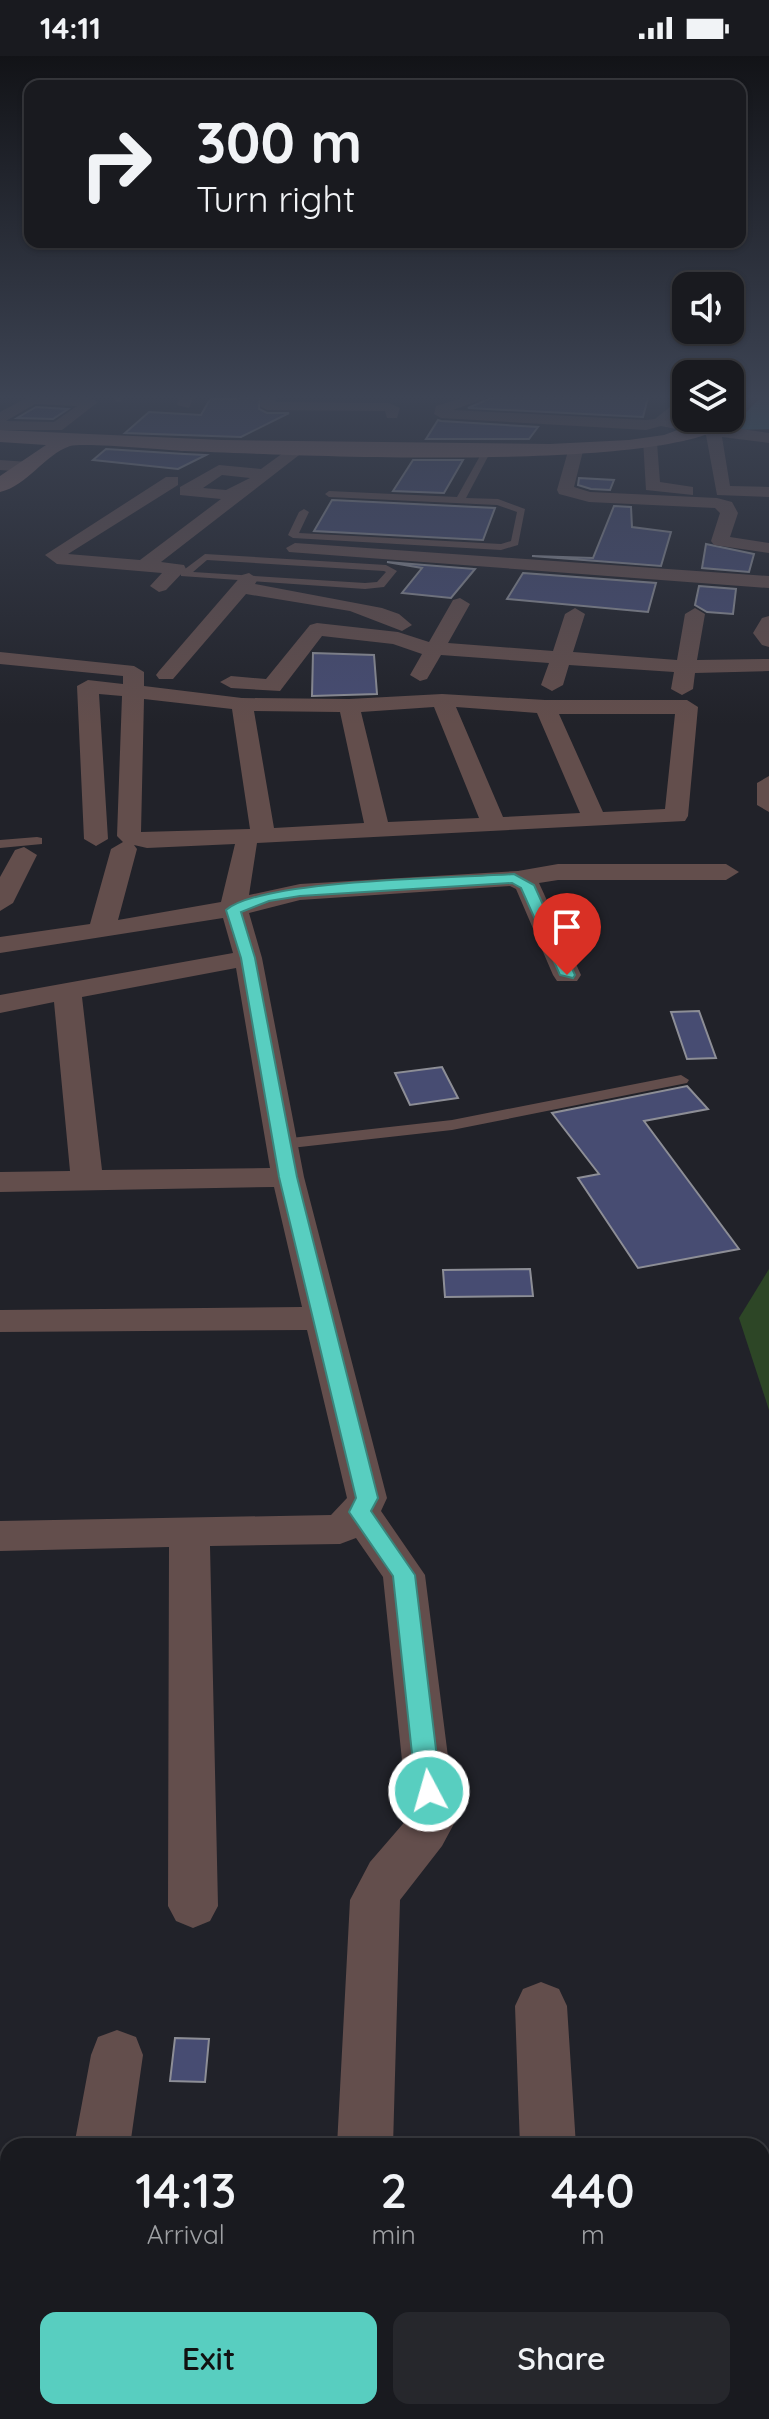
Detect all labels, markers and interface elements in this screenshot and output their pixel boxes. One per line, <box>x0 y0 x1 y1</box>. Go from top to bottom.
text: 14:11 <box>40 9 101 47</box>
text: 300 m <box>196 107 362 177</box>
icon: right <box>64 112 168 216</box>
text: Turn right <box>196 176 355 221</box>
map controls <box>672 272 744 432</box>
button: sound <box>672 272 744 344</box>
button: layers <box>672 360 744 432</box>
pin <box>533 893 601 975</box>
icon: arrive <box>545 905 589 949</box>
position arrow <box>387 1749 471 1833</box>
text: 14:13 <box>135 2160 236 2220</box>
text: 2 <box>380 2160 407 2220</box>
text: 440 <box>551 2160 635 2220</box>
text: Arrival <box>147 2218 225 2251</box>
text: min <box>372 2218 416 2251</box>
text: m <box>581 2218 605 2251</box>
button: Exit <box>40 2312 377 2404</box>
button: Share <box>393 2312 730 2404</box>

